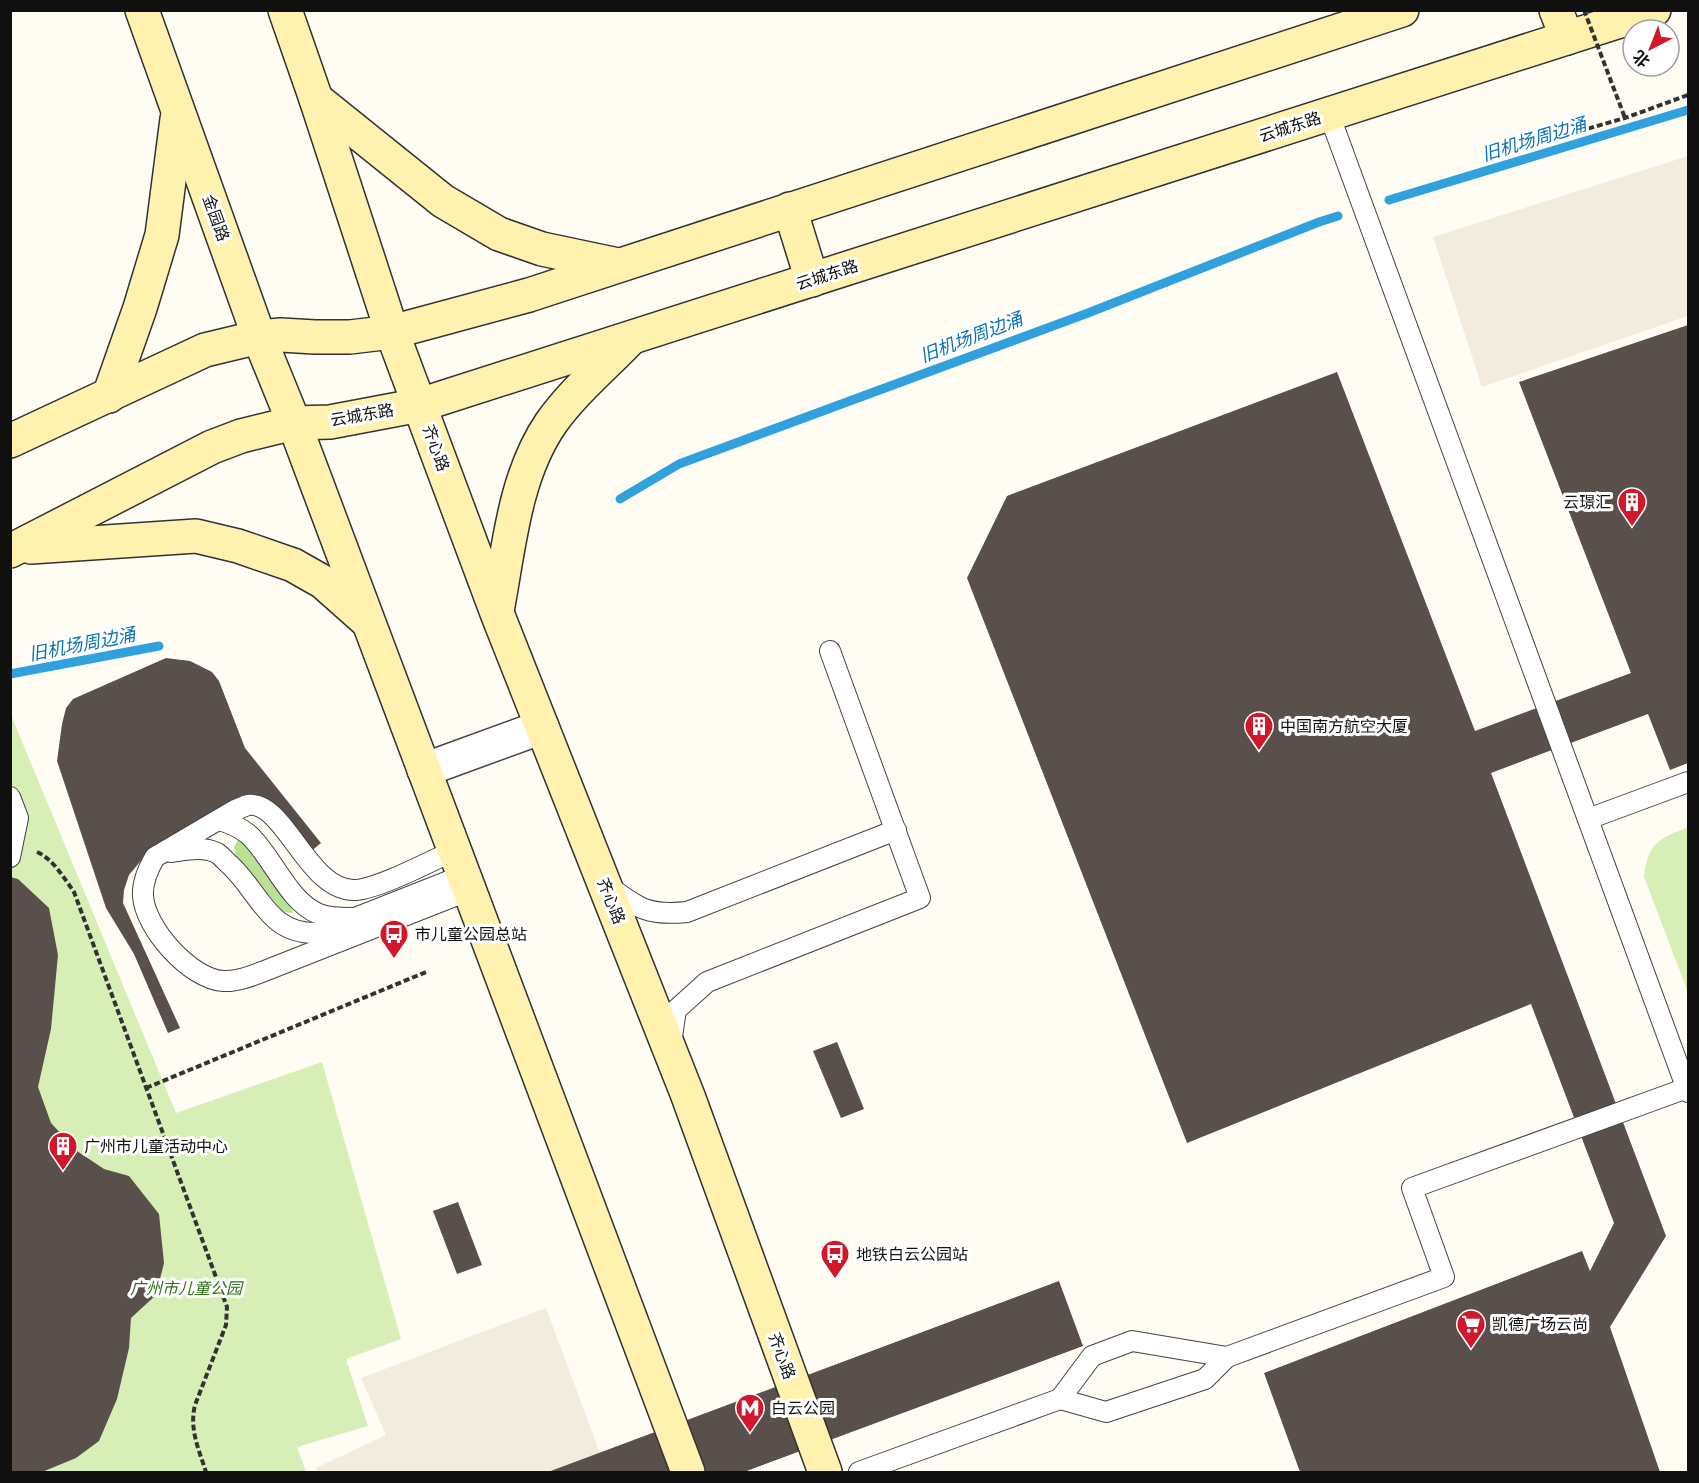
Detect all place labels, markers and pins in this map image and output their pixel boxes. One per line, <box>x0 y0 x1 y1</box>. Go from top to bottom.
building icon: 云璟汇 <box>1616 486 1648 528</box>
place label: 云璟汇 <box>1563 493 1611 512</box>
building icon: 中国南方航空大厦 <box>1243 710 1275 752</box>
place label: 中国南方航空大厦 <box>1280 717 1408 736</box>
bus stop icon: 市儿童公园总站 <box>378 918 410 960</box>
place label: 市儿童公园总站 <box>415 925 527 944</box>
building icon: 广州市儿童活动中心 <box>47 1130 79 1172</box>
place label: 广州市儿童活动中心 <box>84 1137 228 1156</box>
bus stop icon: 地铁白云公园站 <box>819 1238 851 1280</box>
place label: 地铁白云公园站 <box>856 1245 968 1264</box>
supermarket icon: 凯德广场云尚 <box>1455 1308 1487 1350</box>
place label: 凯德广场云尚 <box>1492 1315 1588 1334</box>
metro station icon: 白云公园 <box>734 1392 766 1434</box>
place label: 白云公园 <box>771 1399 835 1418</box>

